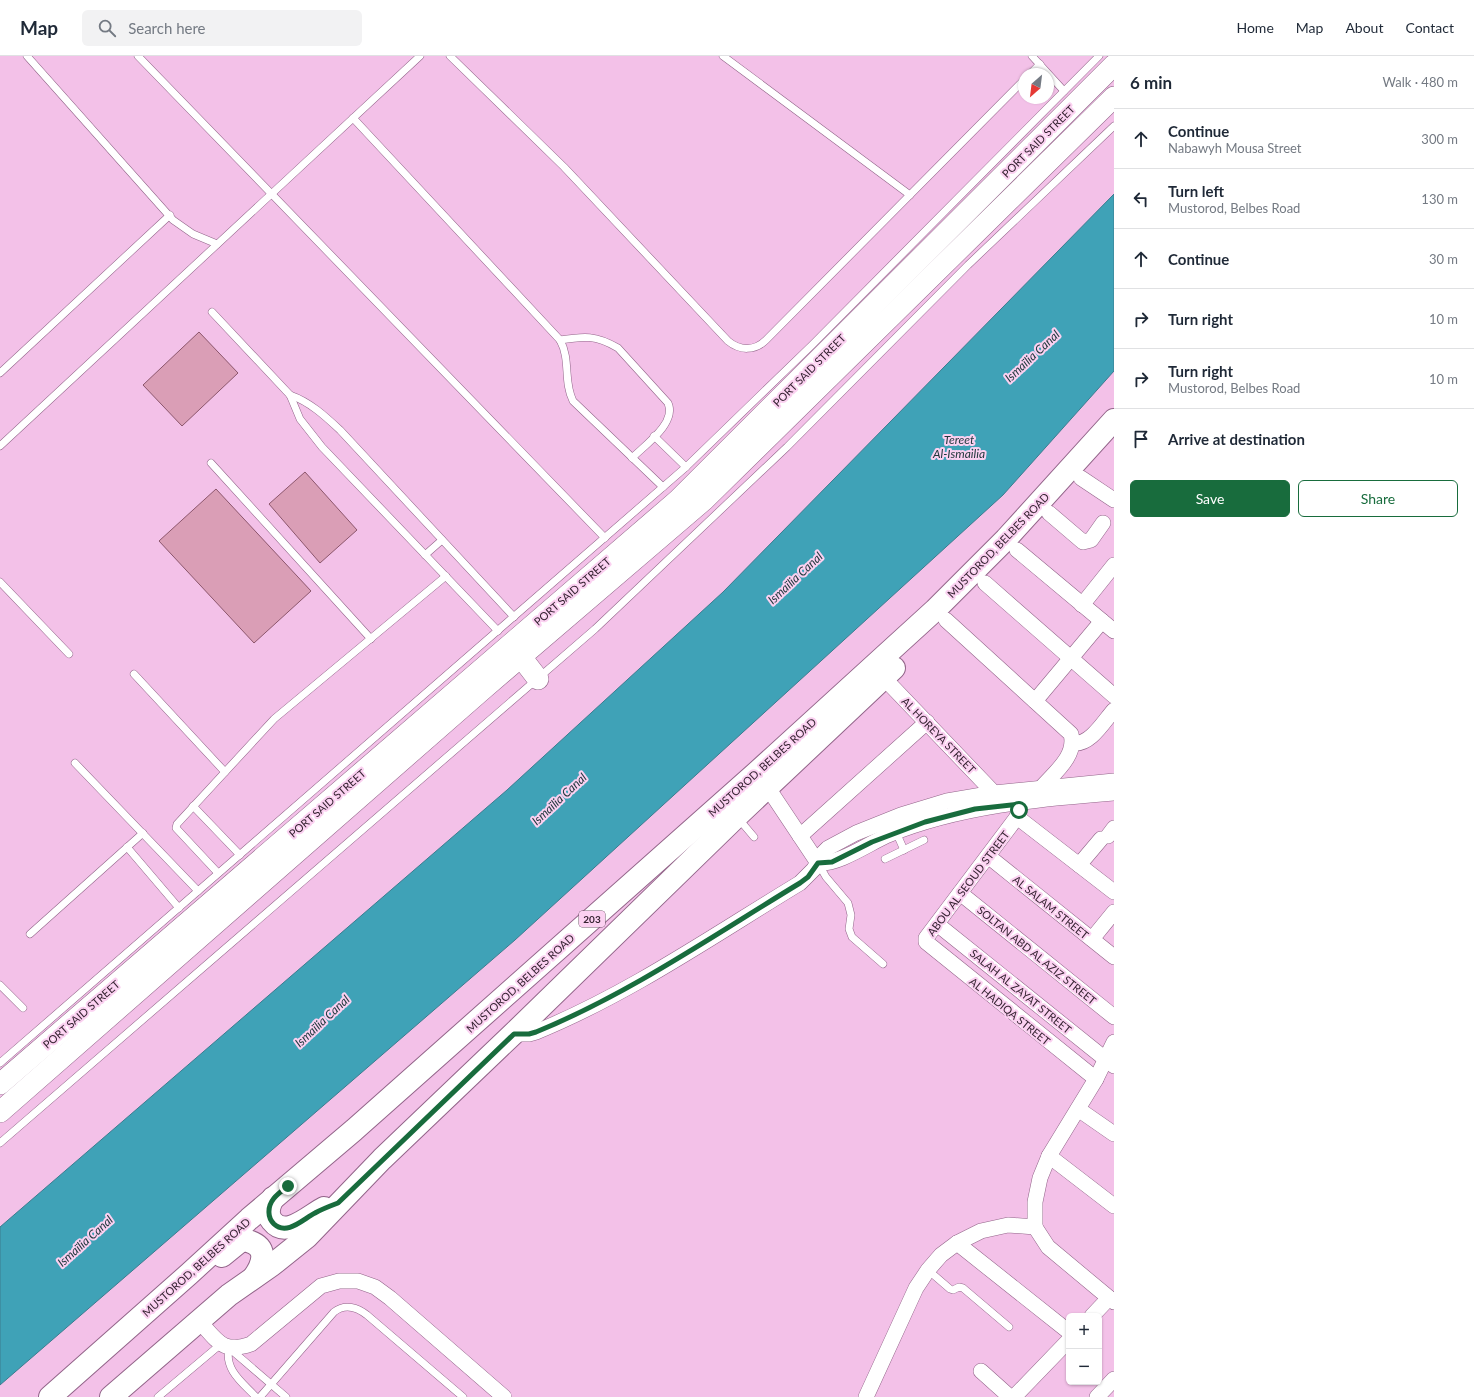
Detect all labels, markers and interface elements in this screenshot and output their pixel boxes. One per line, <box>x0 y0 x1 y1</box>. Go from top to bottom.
search box <box>82 10 362 46</box>
text: Map <box>20 16 58 39</box>
icon: search <box>96 17 118 39</box>
text: Search here <box>128 19 206 37</box>
text: Home <box>1236 19 1274 36</box>
text: Map <box>1296 19 1323 36</box>
text: About <box>1345 19 1383 36</box>
text: Contact <box>1405 19 1454 36</box>
north arrow <box>1018 68 1054 104</box>
text: 6 min <box>1130 72 1172 93</box>
text: Walk · 480 m <box>1382 74 1458 90</box>
street label: PORT SAID STREET <box>999 102 1077 180</box>
text: Continue <box>1168 122 1229 140</box>
icon: ahead <box>1130 128 1152 150</box>
text: 300 m <box>1421 131 1458 147</box>
text: Nabawyh Mousa Street <box>1168 140 1302 156</box>
text: Turn left <box>1168 182 1224 200</box>
icon: left <box>1130 188 1152 210</box>
text: 130 m <box>1421 191 1458 207</box>
text: Mustorod, Belbes Road <box>1168 200 1300 216</box>
icon: ahead <box>1130 248 1152 270</box>
text: Continue <box>1168 250 1229 268</box>
text: 30 m <box>1429 251 1458 267</box>
icon: right <box>1130 308 1152 330</box>
text: Turn right <box>1168 310 1233 328</box>
text: 10 m <box>1429 311 1458 327</box>
water label: Ismaïlia Canal <box>1002 327 1063 385</box>
street label: PORT SAID STREET <box>770 331 848 409</box>
text: Turn right <box>1168 362 1233 380</box>
icon: right <box>1130 368 1152 390</box>
text: 10 m <box>1429 371 1458 387</box>
text: Mustorod, Belbes Road <box>1168 380 1300 396</box>
icon: arrive <box>1130 428 1152 450</box>
text: Arrive at destination <box>1168 430 1305 448</box>
water label: Tereet Al-Ismailia <box>932 432 985 461</box>
button: Save <box>1130 480 1290 517</box>
button: Share <box>1298 480 1458 517</box>
street label: MUSTOROD, BELBES ROAD <box>944 490 1052 600</box>
water label: Ismaïlia Canal <box>765 549 826 607</box>
street label: PORT SAID STREET <box>531 554 613 628</box>
street label: AL HOREYA STREET <box>899 694 979 776</box>
street label: MUSTOROD, BELBES ROAD <box>705 715 819 819</box>
street label: PORT SAID STREET <box>286 766 368 840</box>
water label: Ismaïlia Canal <box>529 770 590 828</box>
route start <box>1010 801 1028 819</box>
street label: ABOU AL SEOUD STREET <box>924 827 1012 938</box>
street label: AL SALAM STREET <box>1011 873 1092 942</box>
street label: SOLTAN ABD AL AZIZ STREET <box>975 903 1099 1007</box>
road number: 203 <box>579 911 605 927</box>
street label: MUSTOROD, BELBES ROAD <box>463 931 577 1035</box>
street label: SALAH AL ZAYAT STREET <box>968 946 1075 1036</box>
street label: AL HADIQA STREET <box>967 975 1053 1048</box>
street label: PORT SAID STREET <box>40 977 122 1051</box>
water label: Ismaïlia Canal <box>292 992 353 1050</box>
route end <box>279 1177 297 1195</box>
water label: Ismaïlia Canal <box>54 1212 116 1270</box>
street label: MUSTOROD, BELBES ROAD <box>139 1215 253 1319</box>
map controls <box>1066 1313 1102 1385</box>
button: + <box>1066 1313 1102 1349</box>
button: − <box>1066 1349 1102 1385</box>

